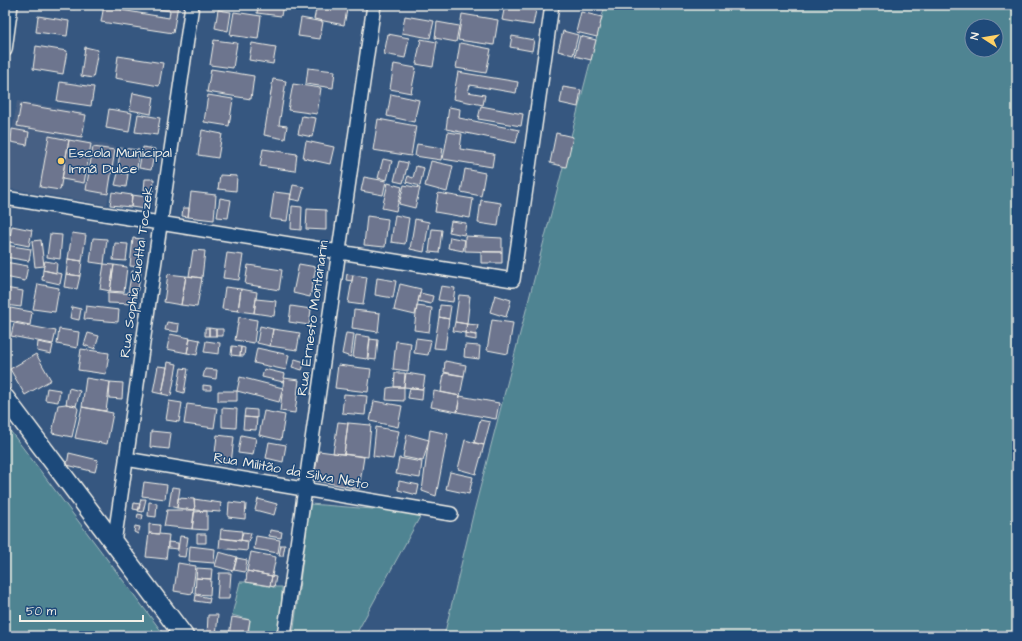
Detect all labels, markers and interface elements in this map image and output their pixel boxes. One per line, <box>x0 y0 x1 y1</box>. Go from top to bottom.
north arrow <box>964 18 1004 58</box>
text: N <box>967 31 983 41</box>
place label: Escola Municipal Irmã Dulce <box>69 143 172 179</box>
marker: Escola Municipal Irmã Dulce <box>56 156 66 166</box>
street label: Rua Sophia Suotta Toczek <box>115 185 159 359</box>
street label: Rua Ernesto Montanarin <box>292 239 334 397</box>
street label: Rua Militão da Silva Neto <box>212 448 370 495</box>
scale bar <box>20 597 143 623</box>
text: 50 m <box>26 603 57 620</box>

